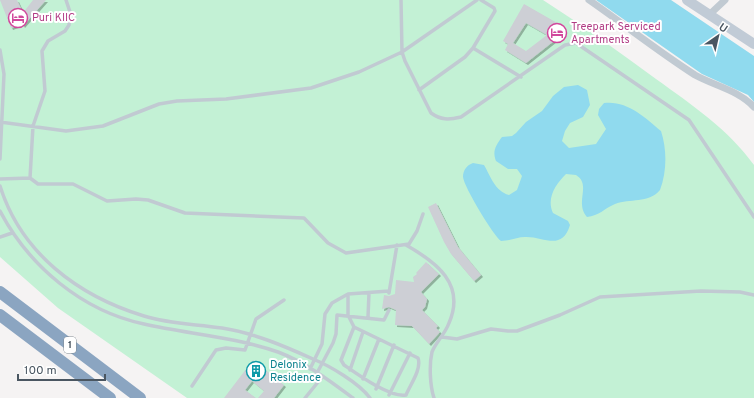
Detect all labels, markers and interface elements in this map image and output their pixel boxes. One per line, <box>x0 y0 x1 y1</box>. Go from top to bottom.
hotel icon: Puri KIIC <box>7 7 29 29</box>
place label: Puri KIIC <box>32 11 75 25</box>
north arrow <box>698 16 738 56</box>
place label: Treepark Serviced Apartments <box>571 20 661 47</box>
text: U <box>716 21 730 37</box>
hotel icon: Treepark Serviced Apartments <box>546 22 568 44</box>
road number: 1 <box>64 337 76 353</box>
scale bar <box>18 356 105 382</box>
place label: Delonix Residence <box>270 358 321 385</box>
building icon: Delonix Residence <box>245 360 267 382</box>
text: 100 m <box>24 363 57 379</box>

